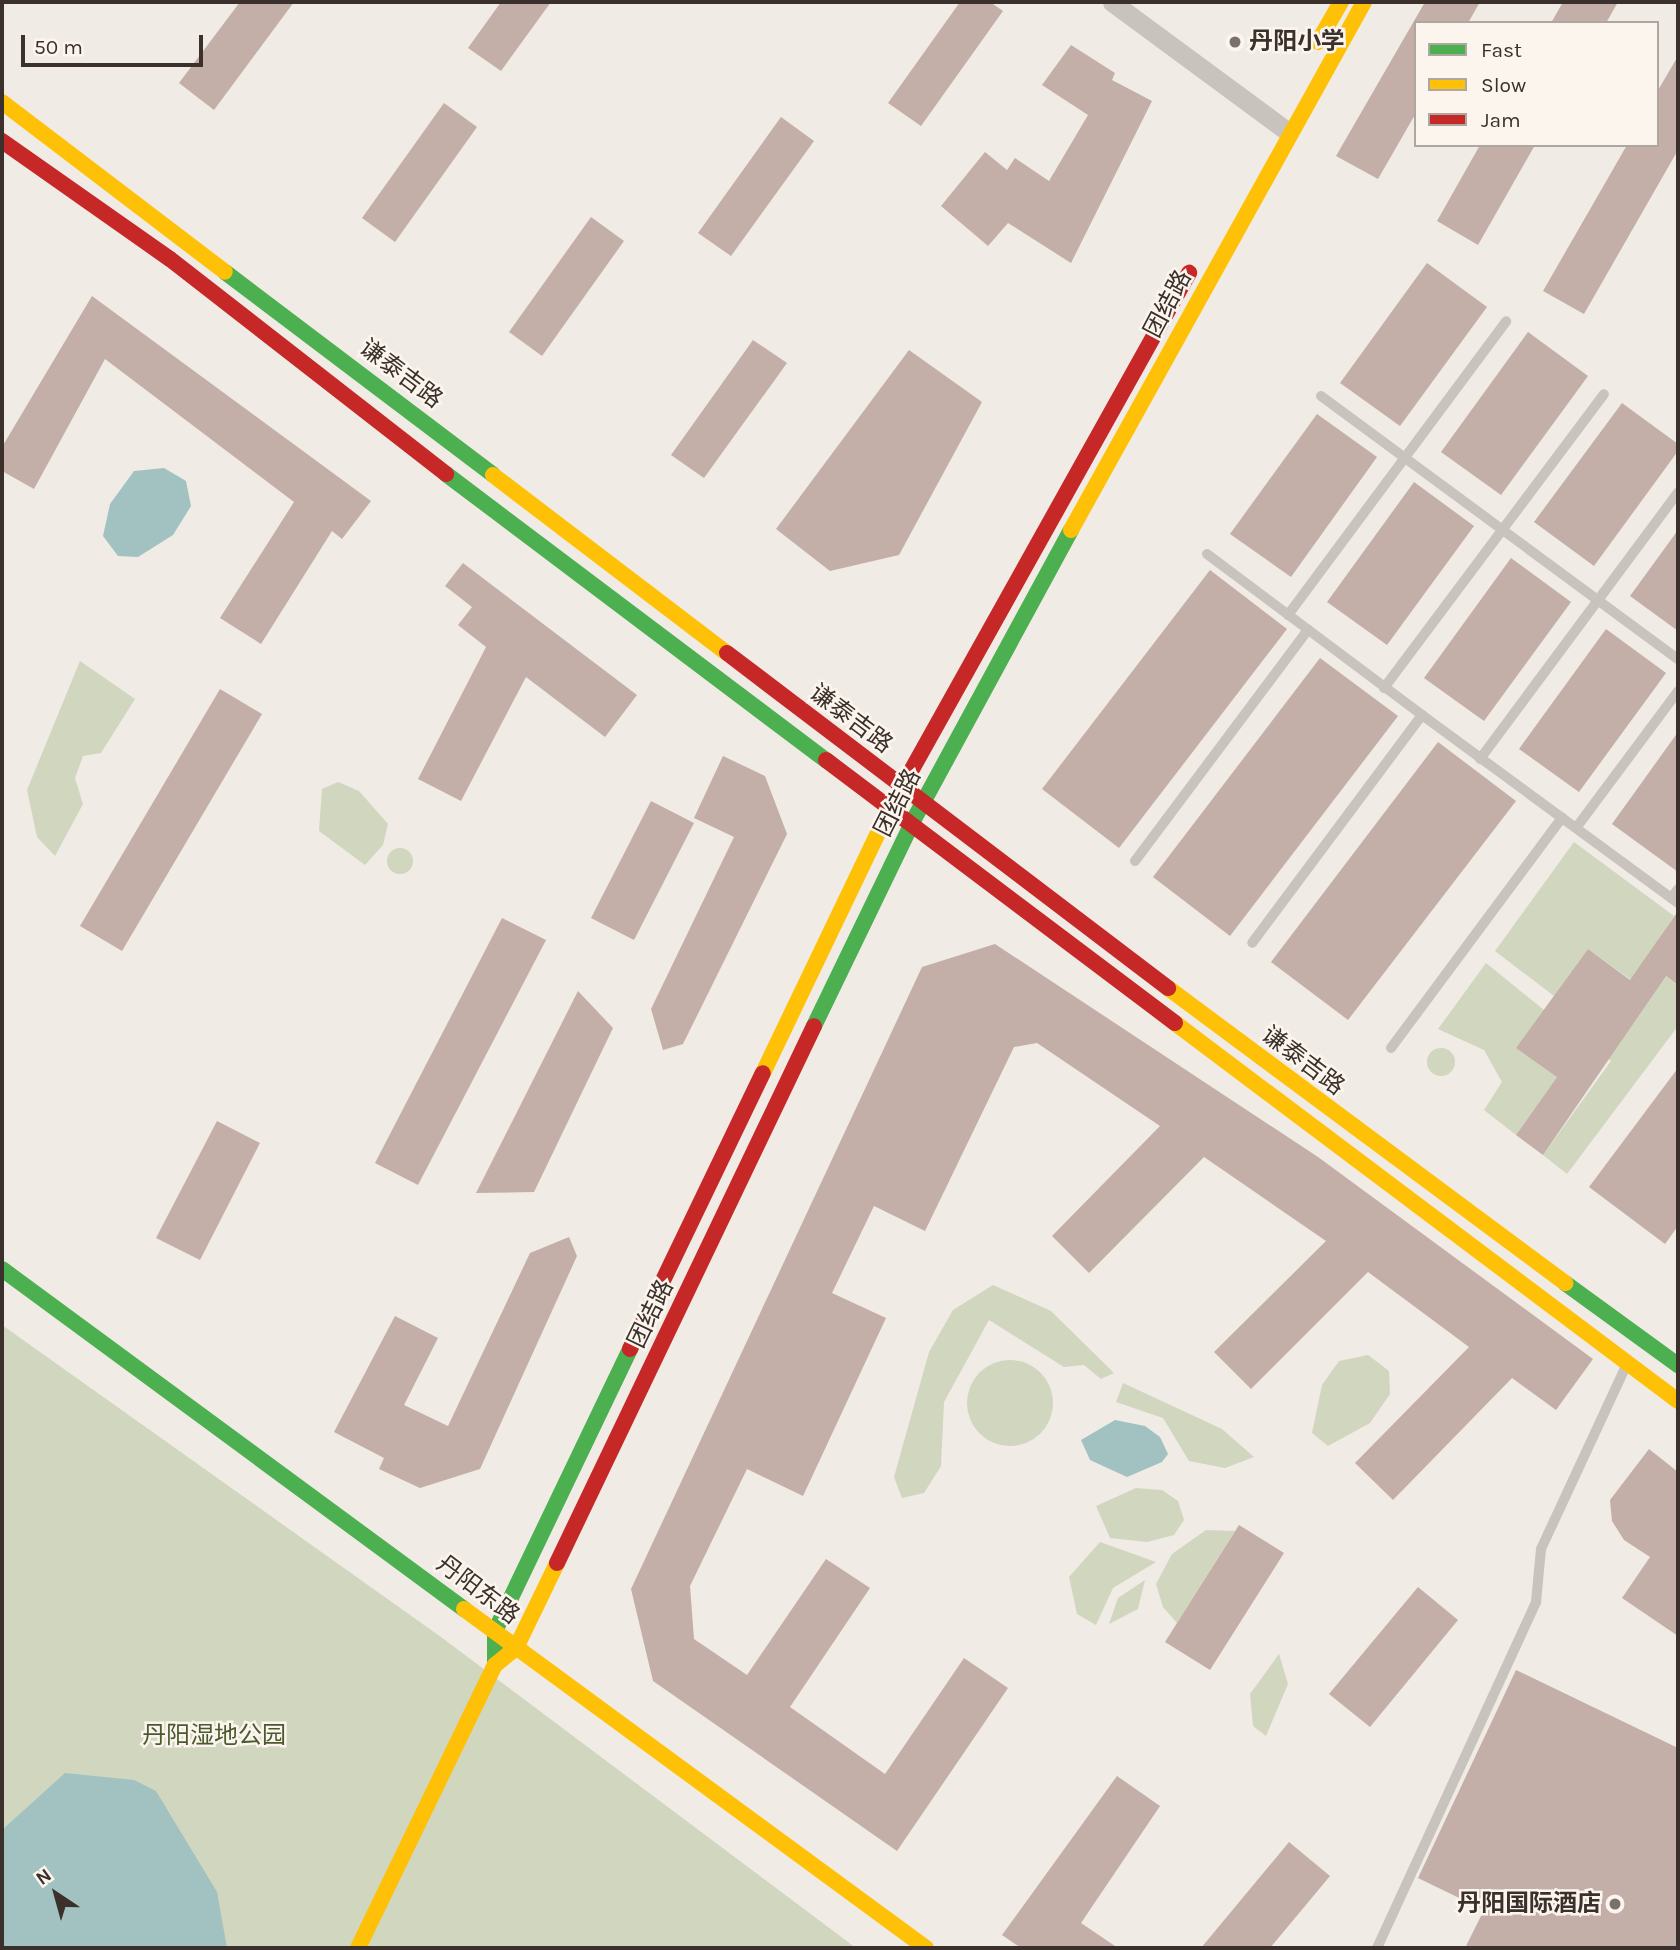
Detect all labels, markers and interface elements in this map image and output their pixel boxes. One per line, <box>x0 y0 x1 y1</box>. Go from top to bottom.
scale bar <box>24 21 206 65</box>
legend <box>1414 21 1659 147</box>
place label: 丹阳小学 <box>1249 28 1345 56</box>
marker: 丹阳小学 <box>1227 34 1243 50</box>
text: 50 m <box>34 35 83 59</box>
text: Fast <box>1481 38 1522 62</box>
text: Slow <box>1481 73 1526 97</box>
text: Jam <box>1481 108 1521 132</box>
street label: 团结路 <box>1138 265 1198 343</box>
street label: 谦泰吉路 <box>354 334 448 414</box>
street label: 谦泰吉路 <box>804 679 898 759</box>
street label: 团结路 <box>869 764 927 842</box>
street label: 谦泰吉路 <box>1256 1021 1350 1101</box>
street label: 团结路 <box>622 1275 680 1353</box>
street label: 丹阳东路 <box>431 1550 525 1630</box>
park label: 丹阳湿地公园 <box>142 1722 286 1750</box>
north arrow <box>21 1859 91 1929</box>
text: N <box>32 1864 56 1890</box>
place label: 丹阳国际酒店 <box>1457 1890 1601 1918</box>
marker: 丹阳国际酒店 <box>1607 1896 1623 1912</box>

